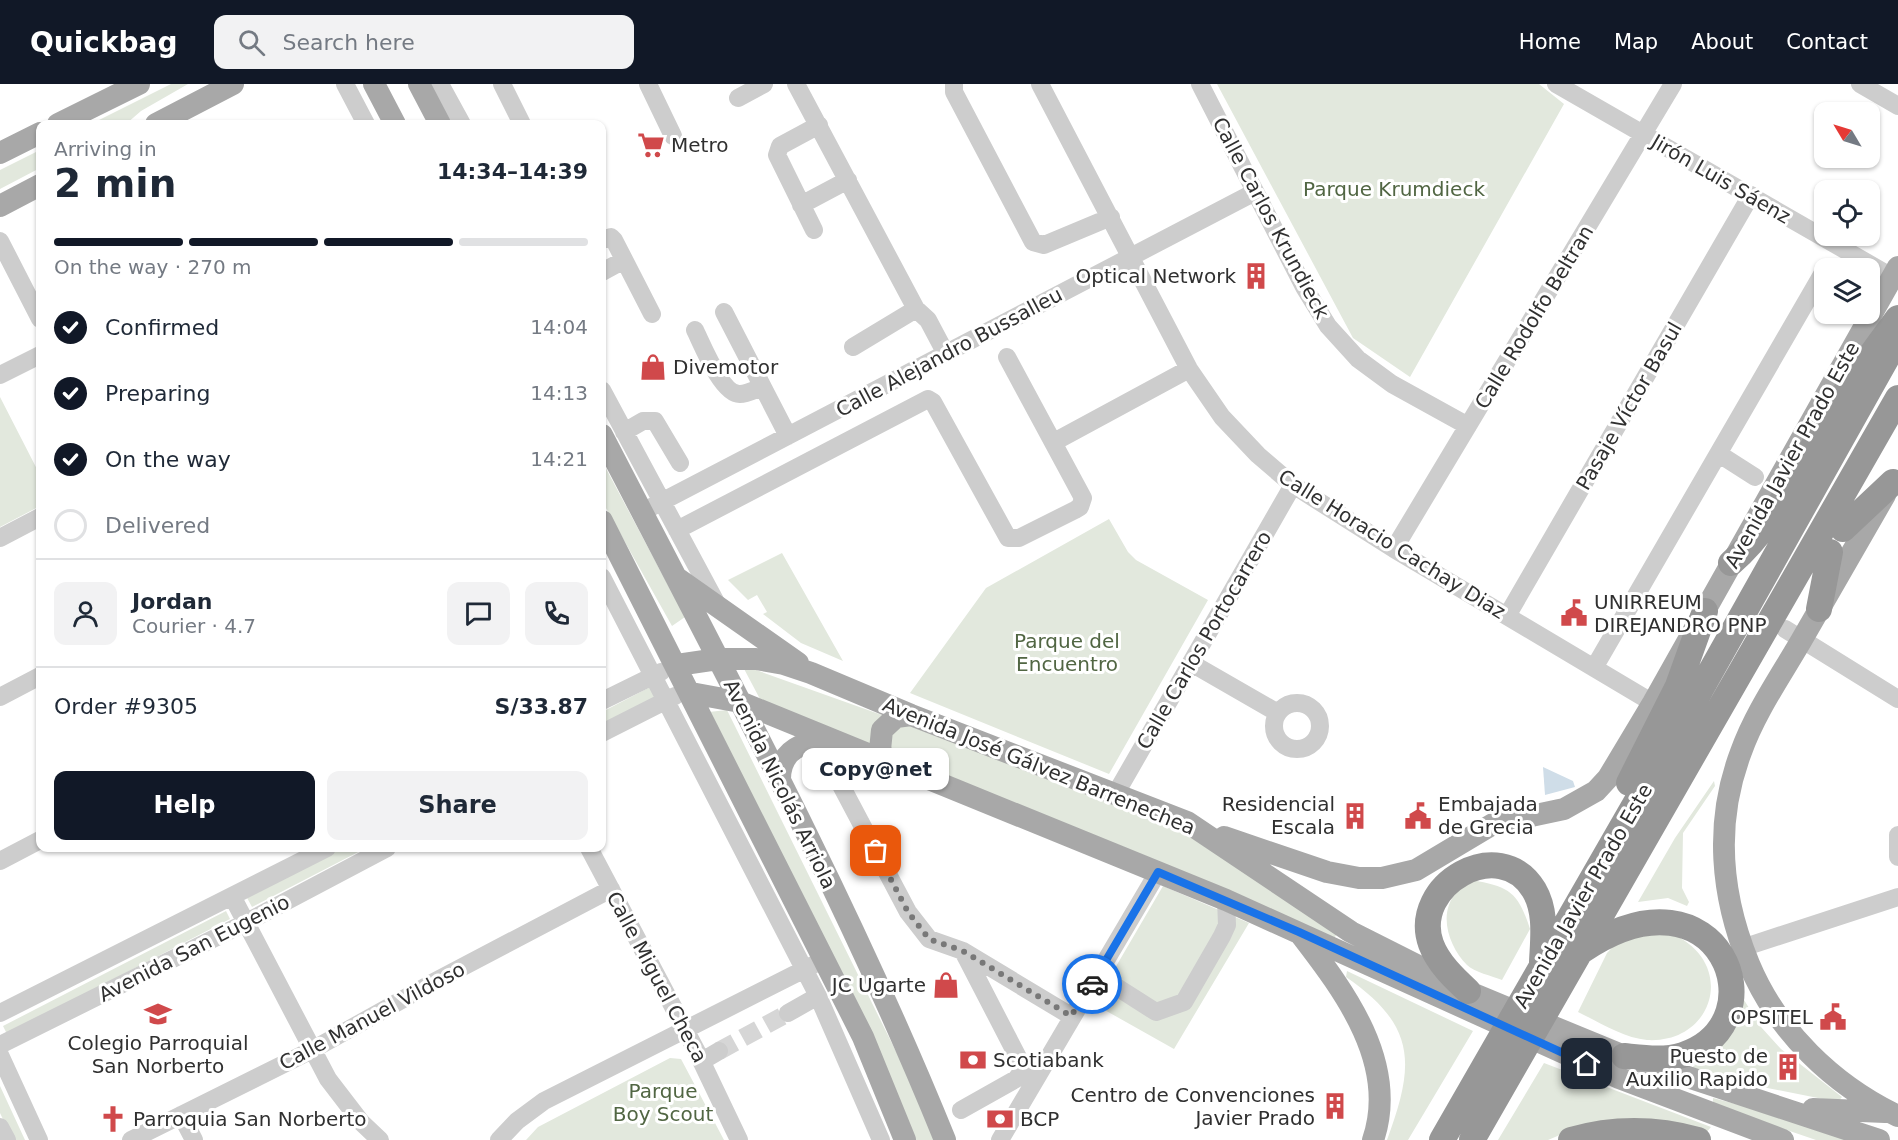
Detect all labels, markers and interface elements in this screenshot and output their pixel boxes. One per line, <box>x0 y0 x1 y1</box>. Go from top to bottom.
search box <box>214 15 634 69</box>
text: Quickbag <box>30 26 178 59</box>
icon: search <box>235 26 268 59</box>
text: Search here <box>283 30 415 55</box>
text: Home <box>1519 30 1581 54</box>
text: Map <box>1614 30 1658 54</box>
text: About <box>1691 30 1753 54</box>
text: Contact <box>1786 30 1868 54</box>
north arrow <box>1814 102 1880 168</box>
map controls <box>1814 102 1880 324</box>
street label: Calle Carlos Krundieck <box>1208 113 1335 323</box>
street label: Jirón Luis Sáenz <box>1645 128 1795 229</box>
supermarket icon: Metro <box>636 130 666 160</box>
place label: Metro <box>671 133 728 157</box>
text: Arriving in <box>54 137 157 161</box>
text: 14:34–14:39 <box>437 159 588 184</box>
text: 2 min <box>54 161 176 206</box>
park label: Parque Krumdieck <box>1303 177 1485 201</box>
button: locate <box>1814 180 1880 246</box>
street label: Calle Rodolfo Beltran <box>1470 221 1598 413</box>
text: On the way · 270 m <box>54 255 252 279</box>
button: layers <box>1814 258 1880 324</box>
building icon: Optical Network <box>1241 261 1271 291</box>
place label: Optical Network <box>1075 264 1236 288</box>
street label: Calle Alejandro Bussalleu <box>832 282 1066 422</box>
icon: check <box>54 311 87 344</box>
text: Confirmed <box>105 315 219 340</box>
text: 14:04 <box>530 315 588 339</box>
street label: Pasaje Víctor Basul <box>1571 318 1687 494</box>
street label: Avenida Javier Prado Este <box>1720 338 1864 572</box>
shop icon: Divemotor <box>638 352 668 382</box>
place label: Divemotor <box>673 355 779 379</box>
icon: check <box>54 377 87 410</box>
text: Preparing <box>105 381 211 406</box>
text: 14:13 <box>530 381 588 405</box>
icon: check <box>54 443 87 476</box>
text: On the way <box>105 447 231 472</box>
text: 14:21 <box>530 447 588 471</box>
street label: Calle Horacio Cachay Diaz <box>1274 464 1510 624</box>
text: Delivered <box>105 513 210 538</box>
street label: Calle Carlos Portocarrero <box>1132 527 1276 753</box>
button: person <box>54 582 117 645</box>
button: chat <box>447 582 510 645</box>
button: phone <box>525 582 588 645</box>
text: Jordan <box>132 589 212 614</box>
place label: UNIRREUM DIREJANDRO PNP <box>1594 590 1767 637</box>
public building icon: UNIRREUM DIREJANDRO PNP <box>1559 598 1589 628</box>
text: Courier · 4.7 <box>132 614 256 638</box>
park label: Parque del Encuentro <box>1014 629 1120 676</box>
street label: Avenida Nicolás Arriola <box>719 675 841 893</box>
street label: Avenida José Gálvez Barrenechea <box>879 692 1199 840</box>
text: Order #9305 <box>54 694 198 719</box>
text: S/33.87 <box>495 694 588 719</box>
callout: Copy@net <box>802 749 950 791</box>
text: Copy@net <box>819 757 932 781</box>
button: Help <box>54 771 315 840</box>
button: Share <box>327 771 588 840</box>
street label: Avenida Javier Prado Este <box>1509 779 1657 1013</box>
place label: Residencial Escala <box>1222 792 1335 839</box>
place label: Embajada de Grecia <box>1438 792 1538 839</box>
building icon: Residencial Escala <box>1340 801 1370 831</box>
public building icon: Embajada de Grecia <box>1403 801 1433 831</box>
pin <box>850 825 901 876</box>
icon: bag <box>859 834 892 867</box>
street label: Calle Miguel Checa <box>602 887 712 1067</box>
street label: Avenida San Eugenio <box>95 889 293 1007</box>
courier <box>1062 954 1122 1014</box>
street label: Calle Manuel Vildoso <box>275 957 469 1075</box>
icon: car <box>1076 968 1109 1001</box>
shop icon: JC Ugarte <box>931 970 961 1000</box>
place label: JC Ugarte <box>830 973 926 997</box>
school or university icon: Colegio Parroquial San Norberto <box>143 999 173 1029</box>
public building icon: OPSITEL <box>1818 1002 1848 1032</box>
place label: OPSITEL <box>1731 1005 1814 1029</box>
place label: Colegio Parroquial San Norberto <box>68 1031 248 1078</box>
pin <box>1561 1038 1612 1089</box>
place label: Puesto de Auxilio Rapido <box>1626 1044 1768 1091</box>
bank icon: Scotiabank <box>958 1045 988 1075</box>
icon: home <box>1570 1047 1603 1080</box>
place label: Scotiabank <box>993 1048 1104 1072</box>
building icon: Puesto de Auxilio Rapido <box>1773 1052 1803 1082</box>
park label: Parque Boy Scout <box>613 1079 713 1126</box>
place label: Centro de Convenciones Javier Prado <box>1071 1083 1315 1130</box>
building icon: Centro de Convenciones Javier Prado <box>1320 1091 1350 1121</box>
church icon: Parroquia San Norberto <box>98 1104 128 1134</box>
bank icon: BCP <box>985 1104 1015 1134</box>
place label: Parroquia San Norberto <box>133 1107 367 1131</box>
place label: BCP <box>1020 1107 1059 1131</box>

